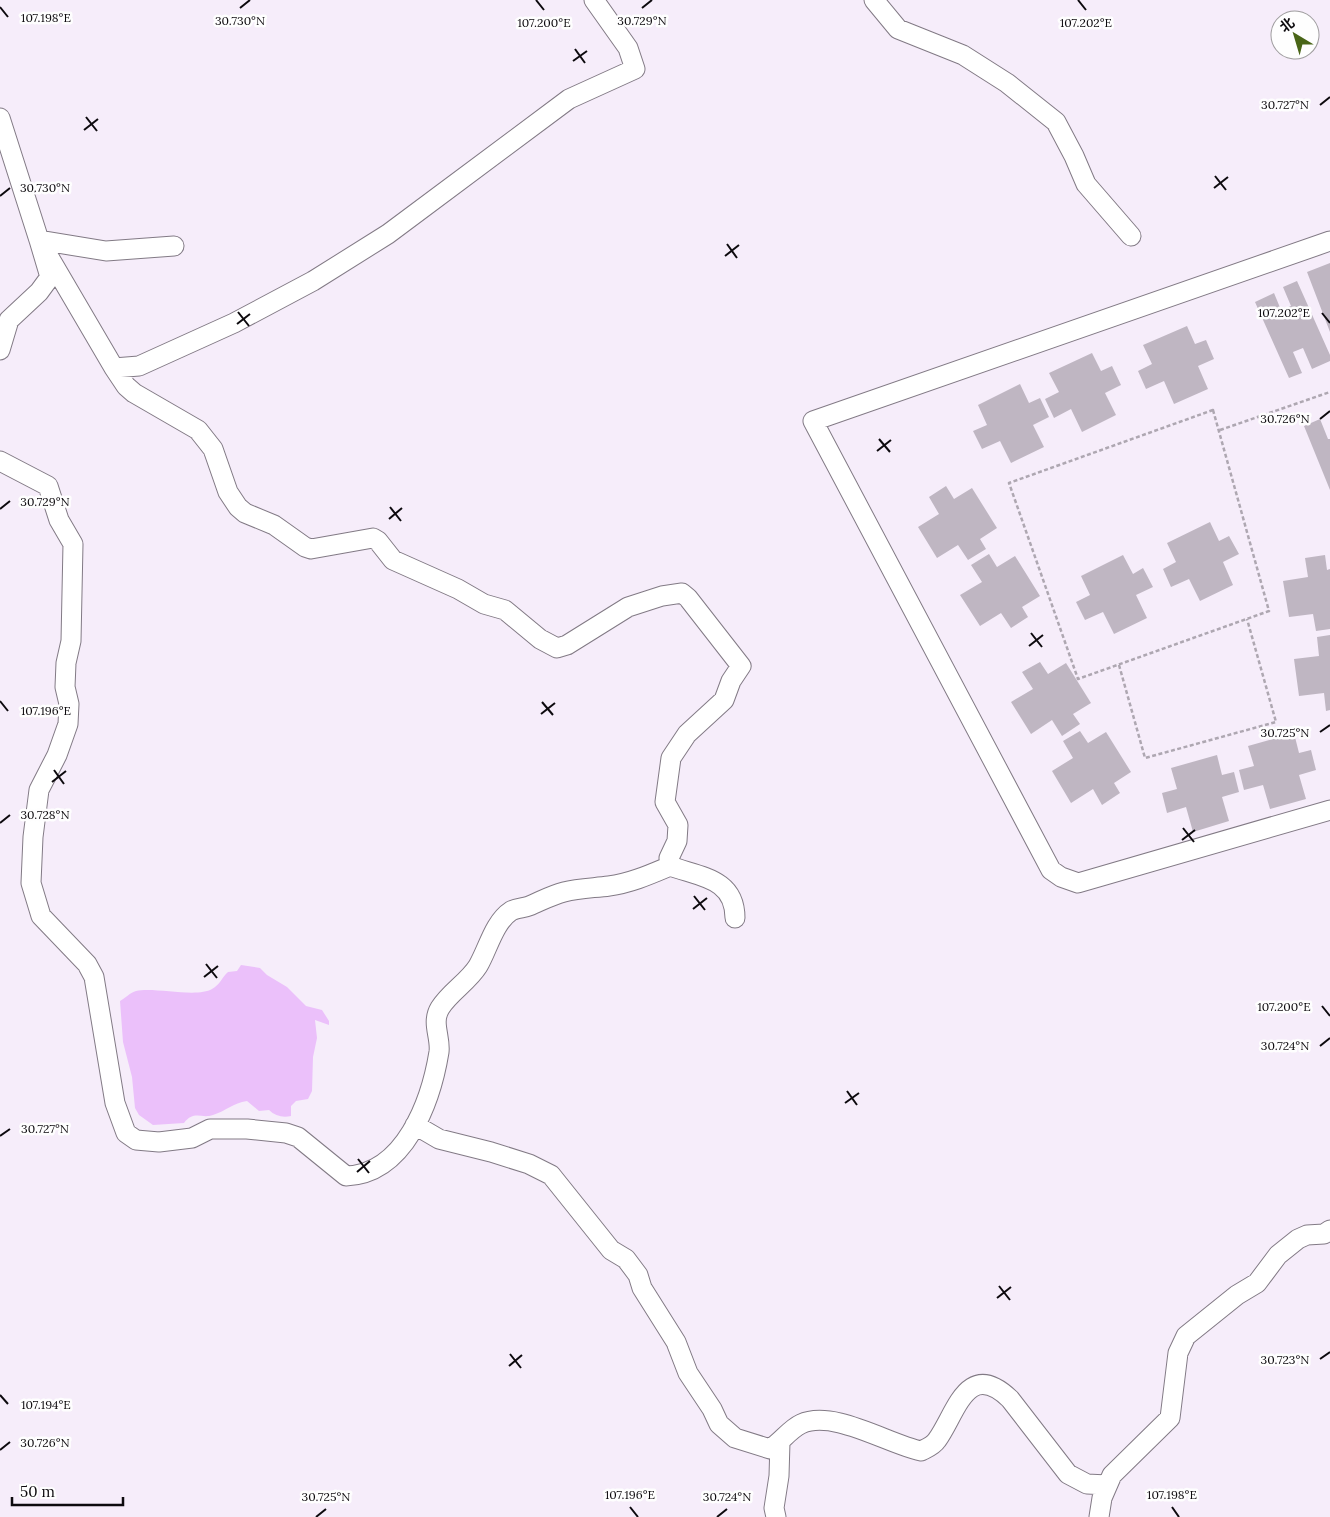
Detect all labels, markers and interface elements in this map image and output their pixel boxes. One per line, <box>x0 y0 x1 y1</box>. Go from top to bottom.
text: 107.198°E <box>21 10 71 25</box>
north arrow <box>1270 10 1320 60</box>
text: 30.730°N <box>215 13 265 28</box>
text: 30.729°N <box>617 13 667 28</box>
text: 北 <box>1276 13 1298 36</box>
text: 107.200°E <box>517 15 571 30</box>
text: 107.202°E <box>1060 15 1112 30</box>
text: 30.727°N <box>1261 97 1309 112</box>
text: 30.730°N <box>20 180 70 195</box>
text: 107.202°E <box>1258 305 1310 320</box>
text: 30.726°N <box>1260 411 1310 426</box>
text: 30.729°N <box>20 494 70 509</box>
text: 107.196°E <box>21 703 71 718</box>
text: 30.725°N <box>1260 725 1310 740</box>
text: 30.728°N <box>20 807 70 822</box>
text: 107.200°E <box>1257 999 1311 1014</box>
text: 30.724°N <box>1261 1038 1309 1053</box>
text: 30.727°N <box>21 1121 69 1136</box>
text: 30.723°N <box>1261 1352 1310 1367</box>
text: 107.194°E <box>21 1397 71 1412</box>
text: 30.726°N <box>20 1435 70 1450</box>
scale bar <box>12 1474 124 1506</box>
text: 50 m <box>20 1482 55 1501</box>
text: 107.196°E <box>605 1487 655 1502</box>
text: 107.198°E <box>1147 1487 1197 1502</box>
text: 30.725°N <box>301 1489 351 1504</box>
text: 30.724°N <box>703 1489 751 1504</box>

